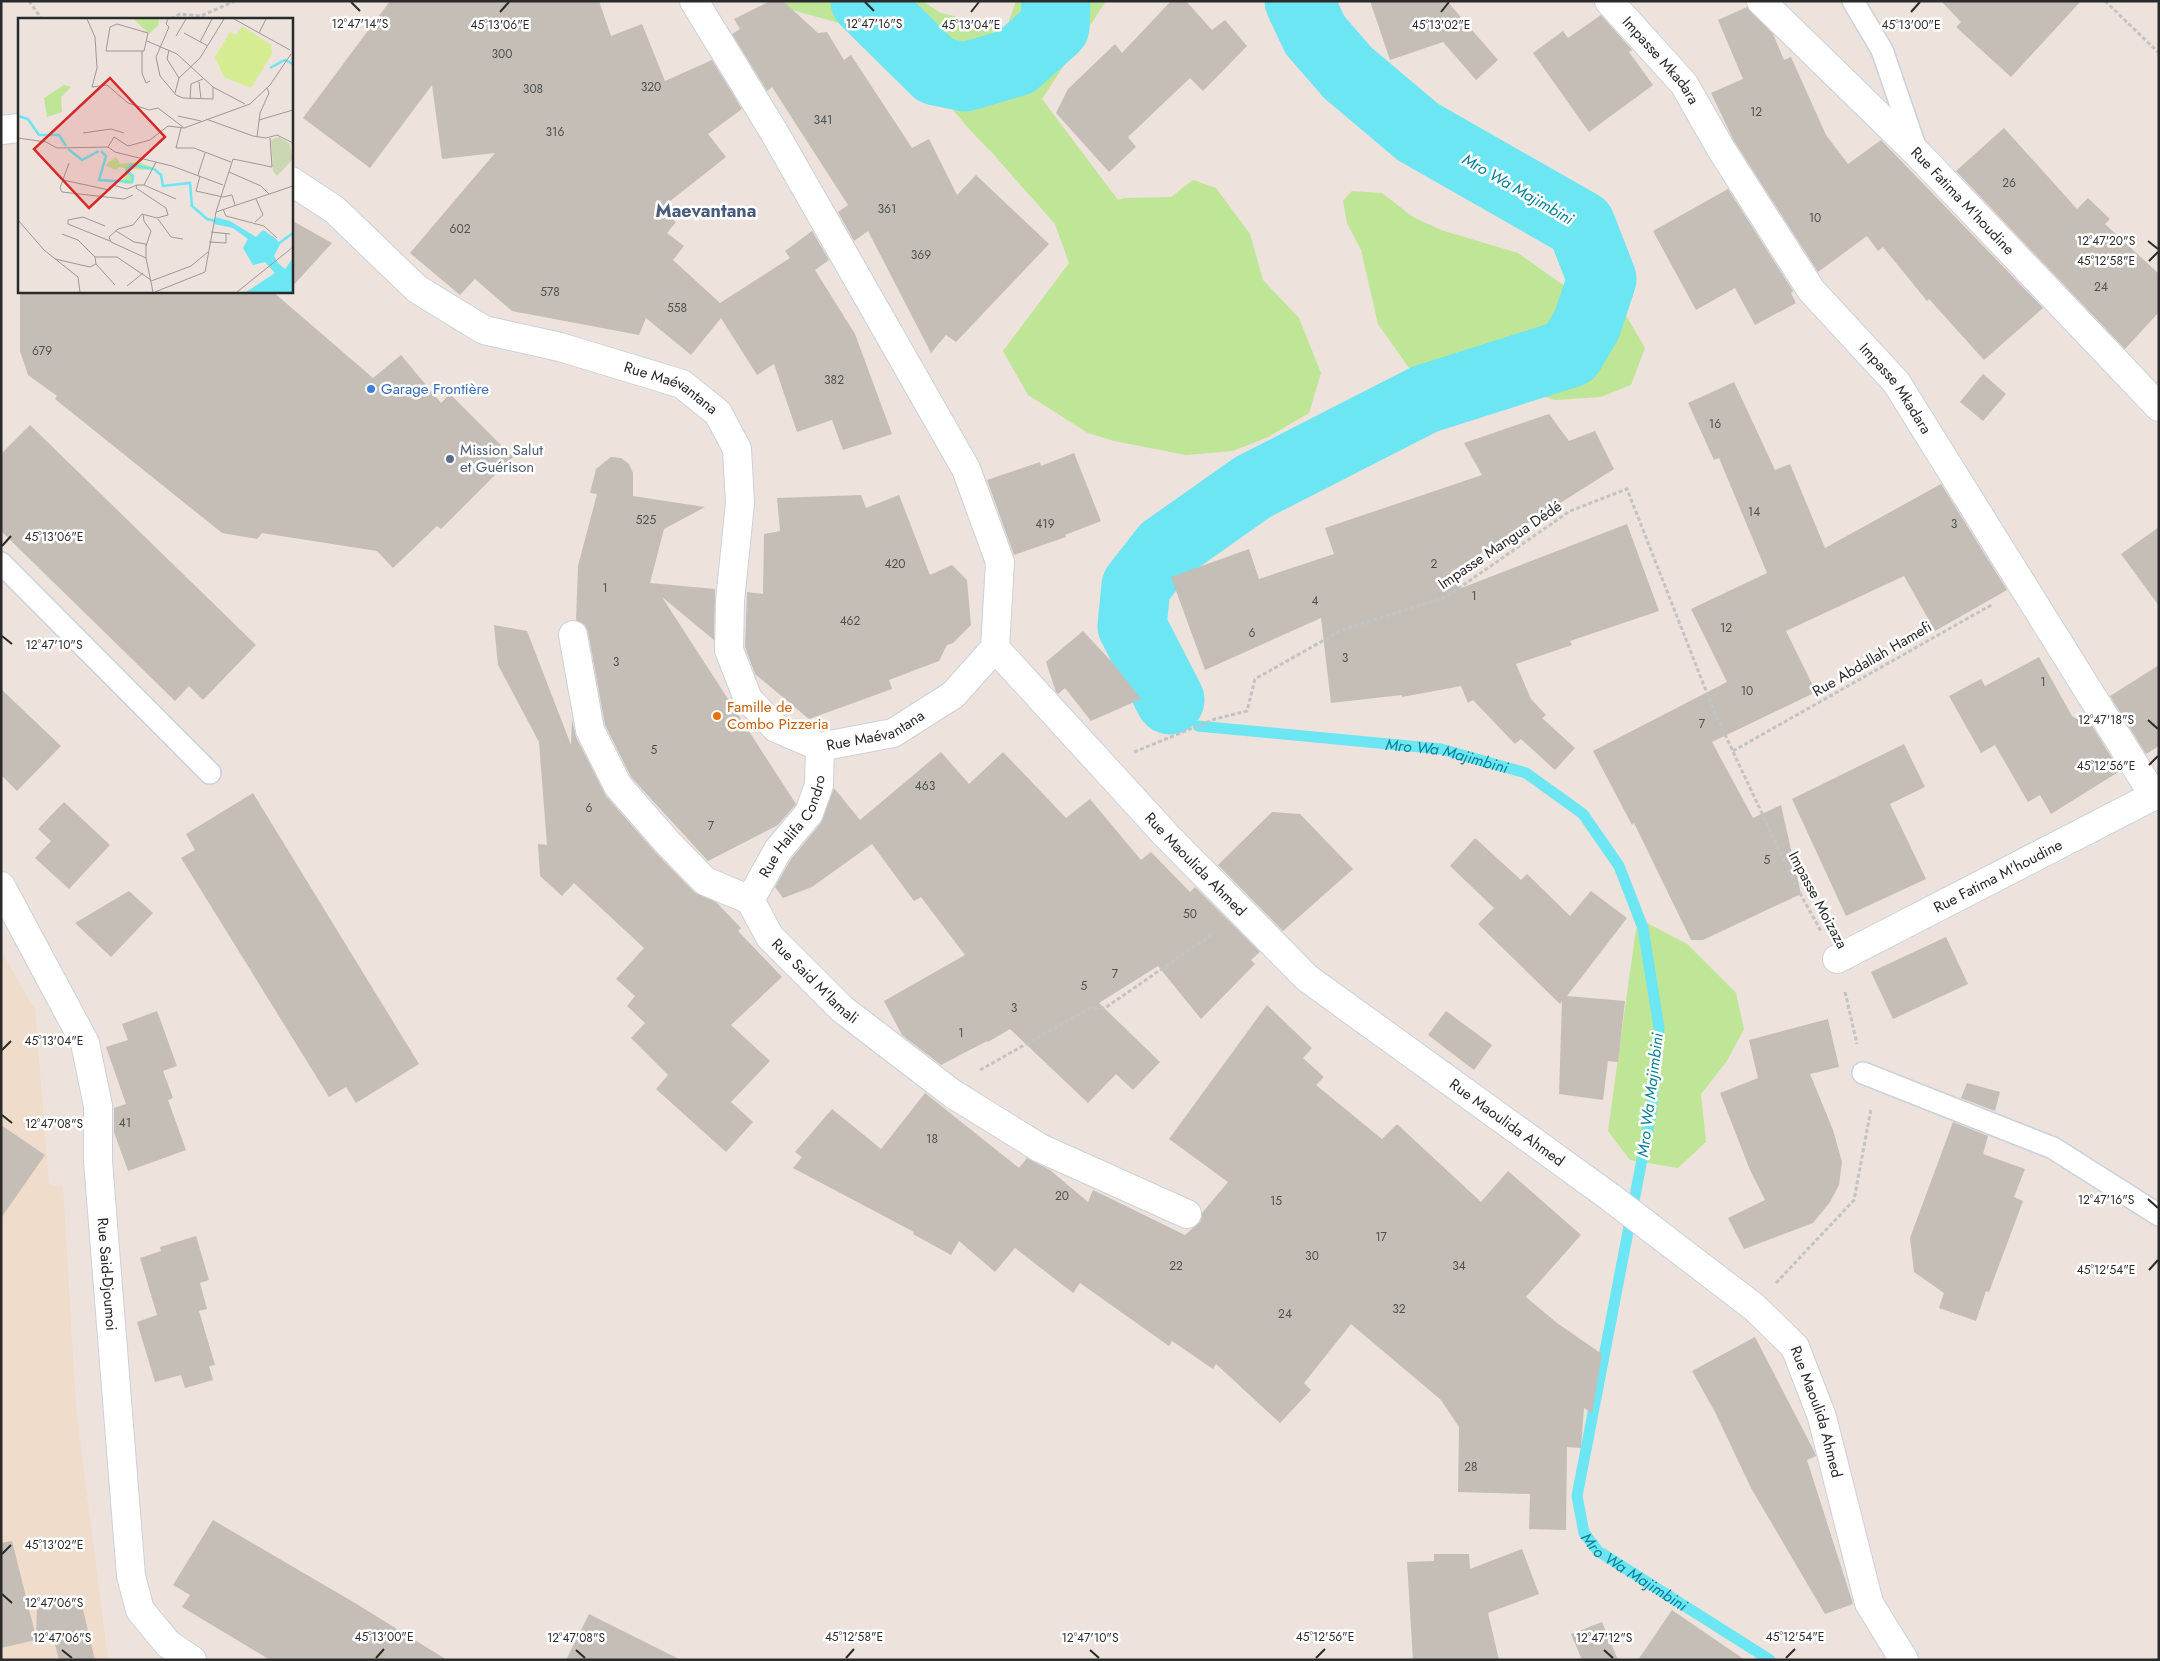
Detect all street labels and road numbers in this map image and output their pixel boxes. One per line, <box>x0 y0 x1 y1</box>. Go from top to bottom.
street label: Impasse Mkadara <box>1617 12 1704 109</box>
street label: Rue Fatima M'houdine <box>1906 142 2020 260</box>
street label: Impasse Mkadara <box>1854 338 1937 438</box>
street label: Rue Maévantana <box>621 356 722 420</box>
street label: Impasse Mangua Dédé <box>1434 495 1566 595</box>
street label: Rue Abdallah Hamefi <box>1808 616 1936 702</box>
street label: Rue Maévantana <box>824 705 929 757</box>
street label: Rue Halifa Condro <box>754 775 830 882</box>
street label: Rue Maoulida Ahmed <box>1140 808 1251 921</box>
street label: Rue Fatima M'houdine <box>1930 834 2066 918</box>
street label: Impasse Moizaza <box>1783 847 1853 953</box>
street label: Rue Said M'lamali <box>766 933 863 1029</box>
street label: Rue Maoulida Ahmed <box>1445 1073 1569 1172</box>
street label: Rue Said-Djoumoi <box>92 1217 122 1332</box>
street label: Rue Maoulida Ahmed <box>1785 1343 1848 1480</box>

